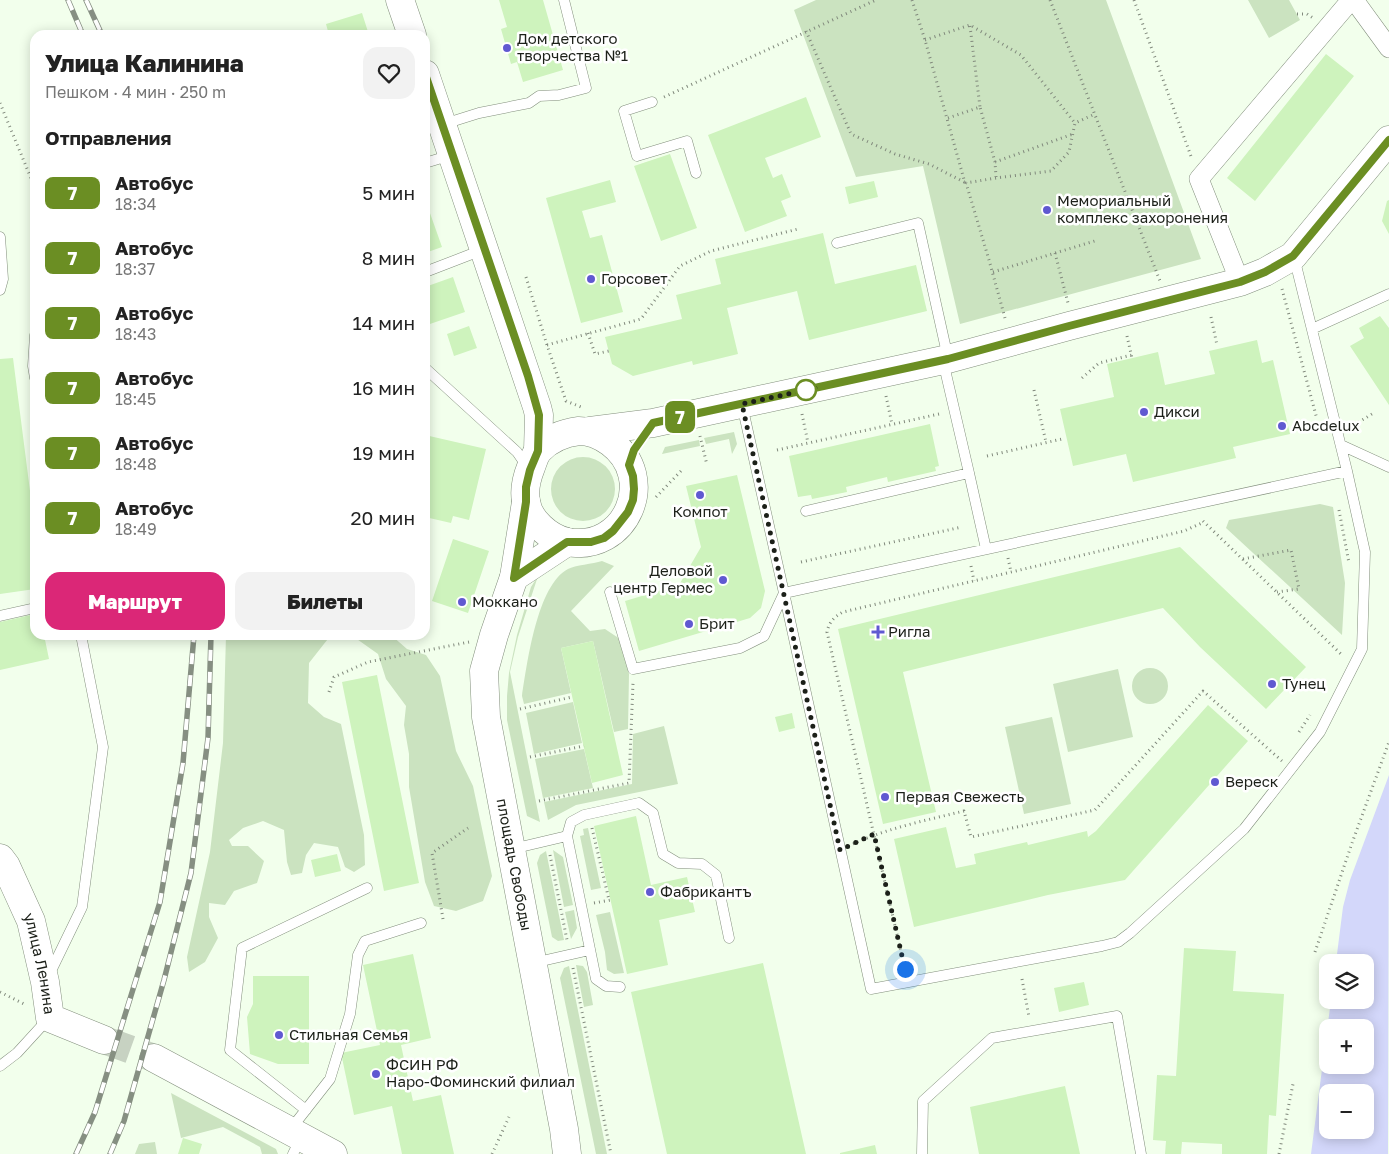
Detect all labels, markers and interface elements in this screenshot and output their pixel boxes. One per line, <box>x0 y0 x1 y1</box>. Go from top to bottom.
place label: Дом детского творчества №1 <box>517 29 628 64</box>
marker: Дом детского творчества №1 <box>501 42 513 54</box>
button: heart <box>363 47 415 99</box>
text: Улица Калинина <box>45 48 244 77</box>
text: Пешком · 4 мин · 250 m <box>45 82 226 102</box>
text: Отправления <box>45 126 171 149</box>
text: Автобус <box>115 171 193 194</box>
text: 5 мин <box>362 181 415 204</box>
text: 7 <box>68 182 77 204</box>
place label: Мемориальный комплекс захоронения <box>1057 191 1228 226</box>
text: 18:34 <box>115 194 156 214</box>
marker: Мемориальный комплекс захоронения <box>1041 204 1053 216</box>
text: Автобус <box>115 236 193 259</box>
text: 8 мин <box>362 246 415 269</box>
text: 7 <box>68 247 77 269</box>
text: 18:37 <box>115 259 155 279</box>
place label: Горсовет <box>601 269 668 287</box>
marker: Горсовет <box>585 273 597 285</box>
text: Автобус <box>115 301 193 324</box>
text: 14 мин <box>353 311 415 334</box>
text: 7 <box>68 312 77 334</box>
text: 18:43 <box>115 324 156 344</box>
text: Автобус <box>115 366 193 389</box>
text: 16 мин <box>353 376 415 399</box>
text: 7 <box>68 377 77 399</box>
unlabelled marker <box>795 379 817 401</box>
text: 18:45 <box>115 389 156 409</box>
line badge: 7 <box>664 401 696 433</box>
place label: Дикси <box>1154 402 1200 420</box>
text: 7 <box>675 406 685 428</box>
marker: Дикси <box>1138 406 1150 418</box>
place label: Abcdelux <box>1292 416 1360 434</box>
marker: Abcdelux <box>1276 420 1288 432</box>
text: Автобус <box>115 431 193 454</box>
text: 19 мин <box>353 441 415 464</box>
text: 7 <box>68 442 77 464</box>
text: 18:48 <box>115 454 157 474</box>
marker: Компот <box>694 489 706 501</box>
text: Автобус <box>115 496 193 519</box>
place label: Компот <box>672 502 728 520</box>
text: 20 мин <box>351 506 415 529</box>
text: 7 <box>68 507 77 529</box>
text: 18:49 <box>115 519 157 539</box>
place label: Деловой центр Гермес <box>613 561 713 596</box>
button: Маршрут <box>45 572 225 630</box>
button: Билеты <box>235 572 415 630</box>
marker: Деловой центр Гермес <box>717 574 729 586</box>
place label: Моккано <box>472 592 538 610</box>
marker: Моккано <box>456 596 468 608</box>
place label: Брит <box>699 614 735 632</box>
marker: Брит <box>683 618 695 630</box>
place label: Ригла <box>888 622 931 640</box>
marker: Ригла <box>872 626 884 638</box>
place label: Тунец <box>1282 674 1326 692</box>
marker: Тунец <box>1266 678 1278 690</box>
place label: Вереcк <box>1225 772 1279 790</box>
marker: Вереcк <box>1209 776 1221 788</box>
place label: Первая Свежесть <box>895 787 1024 805</box>
marker: Первая Свежесть <box>879 791 891 803</box>
street label: площадь Свободы <box>494 797 536 932</box>
place label: Фабрикантъ <box>660 882 752 900</box>
marker: Фабрикантъ <box>644 886 656 898</box>
street label: улица Ленина <box>20 910 59 1015</box>
map controls <box>1319 954 1374 1139</box>
button: layers <box>1319 954 1374 1009</box>
your location <box>893 957 918 982</box>
button: + <box>1319 1019 1374 1074</box>
place label: Стильная Семья <box>289 1025 408 1043</box>
marker: Стильная Семья <box>273 1029 285 1041</box>
place label: ФСИН РФ Наро-Фоминский филиал <box>386 1055 575 1090</box>
marker: ФСИН РФ Наро-Фоминский филиал <box>370 1068 382 1080</box>
button: − <box>1319 1084 1374 1139</box>

